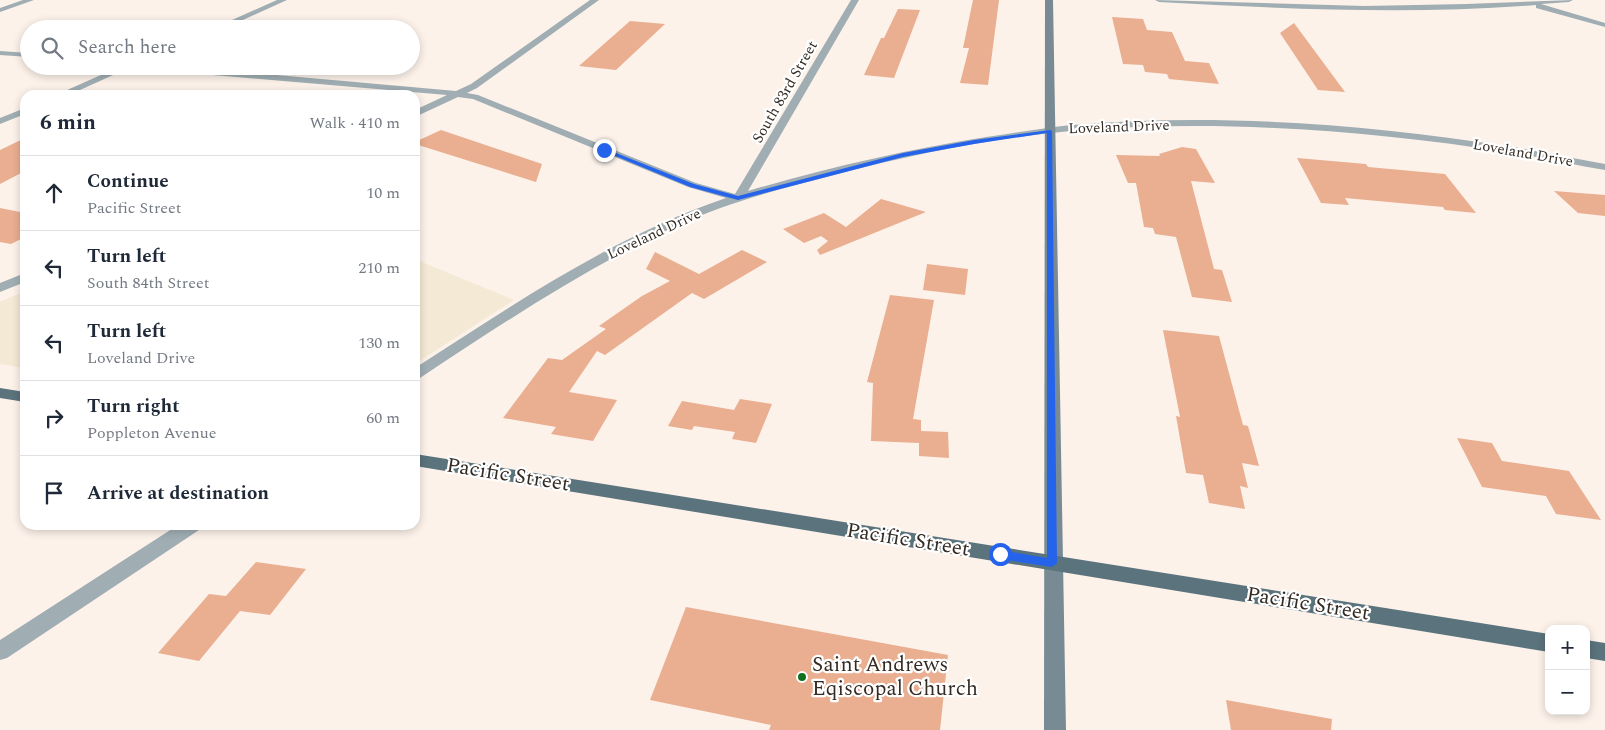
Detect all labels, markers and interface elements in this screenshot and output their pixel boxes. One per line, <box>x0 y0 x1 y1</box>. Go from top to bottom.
search box <box>20 20 420 75</box>
text: Search here <box>78 33 177 62</box>
icon: search <box>38 34 66 62</box>
street label: South 83rd Street <box>746 36 824 148</box>
text: 6 min <box>40 107 96 139</box>
text: Walk · 410 m <box>309 111 400 135</box>
street label: Loveland Drive <box>1068 114 1170 140</box>
street label: Loveland Drive <box>1471 133 1575 173</box>
route end <box>593 139 616 162</box>
text: Continue <box>87 167 169 196</box>
icon: ahead <box>40 179 68 207</box>
text: 10 m <box>366 181 400 205</box>
text: Pacific Street <box>87 196 182 220</box>
street label: Loveland Drive <box>603 202 705 266</box>
text: Turn left <box>87 242 166 271</box>
icon: left <box>40 254 68 282</box>
text: 210 m <box>358 256 400 280</box>
text: South 84th Street <box>87 271 209 295</box>
text: Turn left <box>87 317 166 346</box>
icon: left <box>40 329 68 357</box>
text: 130 m <box>358 331 400 355</box>
text: Loveland Drive <box>87 346 195 370</box>
text: Turn right <box>87 392 180 421</box>
icon: right <box>40 404 68 432</box>
text: 60 m <box>366 406 400 430</box>
text: Poppleton Avenue <box>87 421 217 445</box>
street label: Pacific Street <box>444 449 572 501</box>
icon: arrive <box>40 479 68 507</box>
text: Arrive at destination <box>87 479 269 508</box>
street label: Pacific Street <box>844 514 972 566</box>
route start <box>989 543 1012 566</box>
street label: Pacific Street <box>1244 578 1372 630</box>
map controls <box>1545 625 1590 715</box>
button: + <box>1545 625 1590 670</box>
place label: Saint Andrews Eqiscopal Church <box>812 649 978 705</box>
button: − <box>1545 670 1590 715</box>
marker: Saint Andrews Eqiscopal Church <box>796 671 808 683</box>

